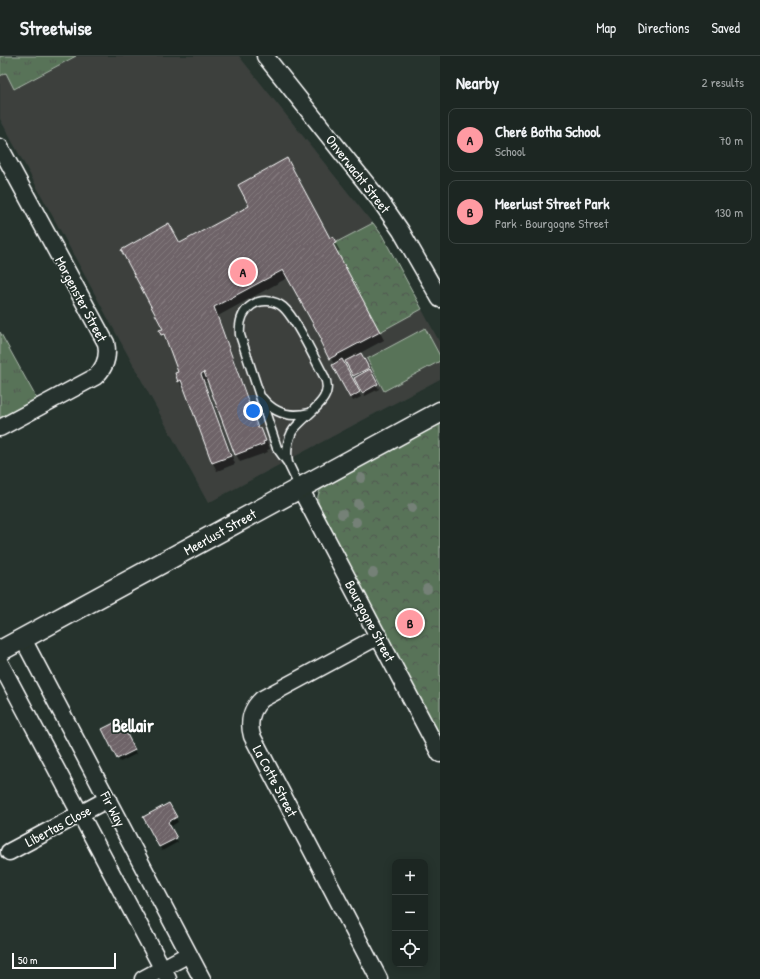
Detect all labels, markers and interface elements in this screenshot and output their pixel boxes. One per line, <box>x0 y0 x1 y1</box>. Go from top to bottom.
text: Streetwise <box>20 15 92 41</box>
text: Map <box>596 18 616 37</box>
text: Directions <box>638 18 689 37</box>
text: Saved <box>711 18 740 37</box>
text: Nearby <box>456 71 499 94</box>
text: 2 results <box>702 73 744 91</box>
text: Cheré Botha School <box>495 121 600 142</box>
street label: Onverwacht Street <box>322 131 395 217</box>
text: A <box>467 131 473 149</box>
text: 70 m <box>719 131 743 149</box>
text: School <box>495 142 525 160</box>
text: Meerlust Street Park <box>495 193 609 214</box>
text: B <box>467 203 473 221</box>
text: 130 m <box>715 203 743 221</box>
text: Park · Bourgogne Street <box>495 214 608 232</box>
street label: Morgenster Street <box>50 253 112 346</box>
pin: A <box>230 257 256 287</box>
your location <box>243 401 263 421</box>
street label: Meerlust Street <box>180 504 260 559</box>
street label: Bourgogne Street <box>340 577 400 665</box>
pin: B <box>397 608 423 638</box>
district label: Bellair <box>112 713 154 738</box>
street label: La Cotte Street <box>249 742 302 820</box>
street label: Fir Way <box>95 787 131 830</box>
street label: Libertas Close <box>22 800 94 851</box>
map controls <box>392 859 428 967</box>
button: + <box>392 859 428 895</box>
button: − <box>392 895 428 931</box>
button: locate <box>392 931 428 967</box>
scale bar <box>12 951 116 970</box>
text: 50 m <box>18 953 38 967</box>

